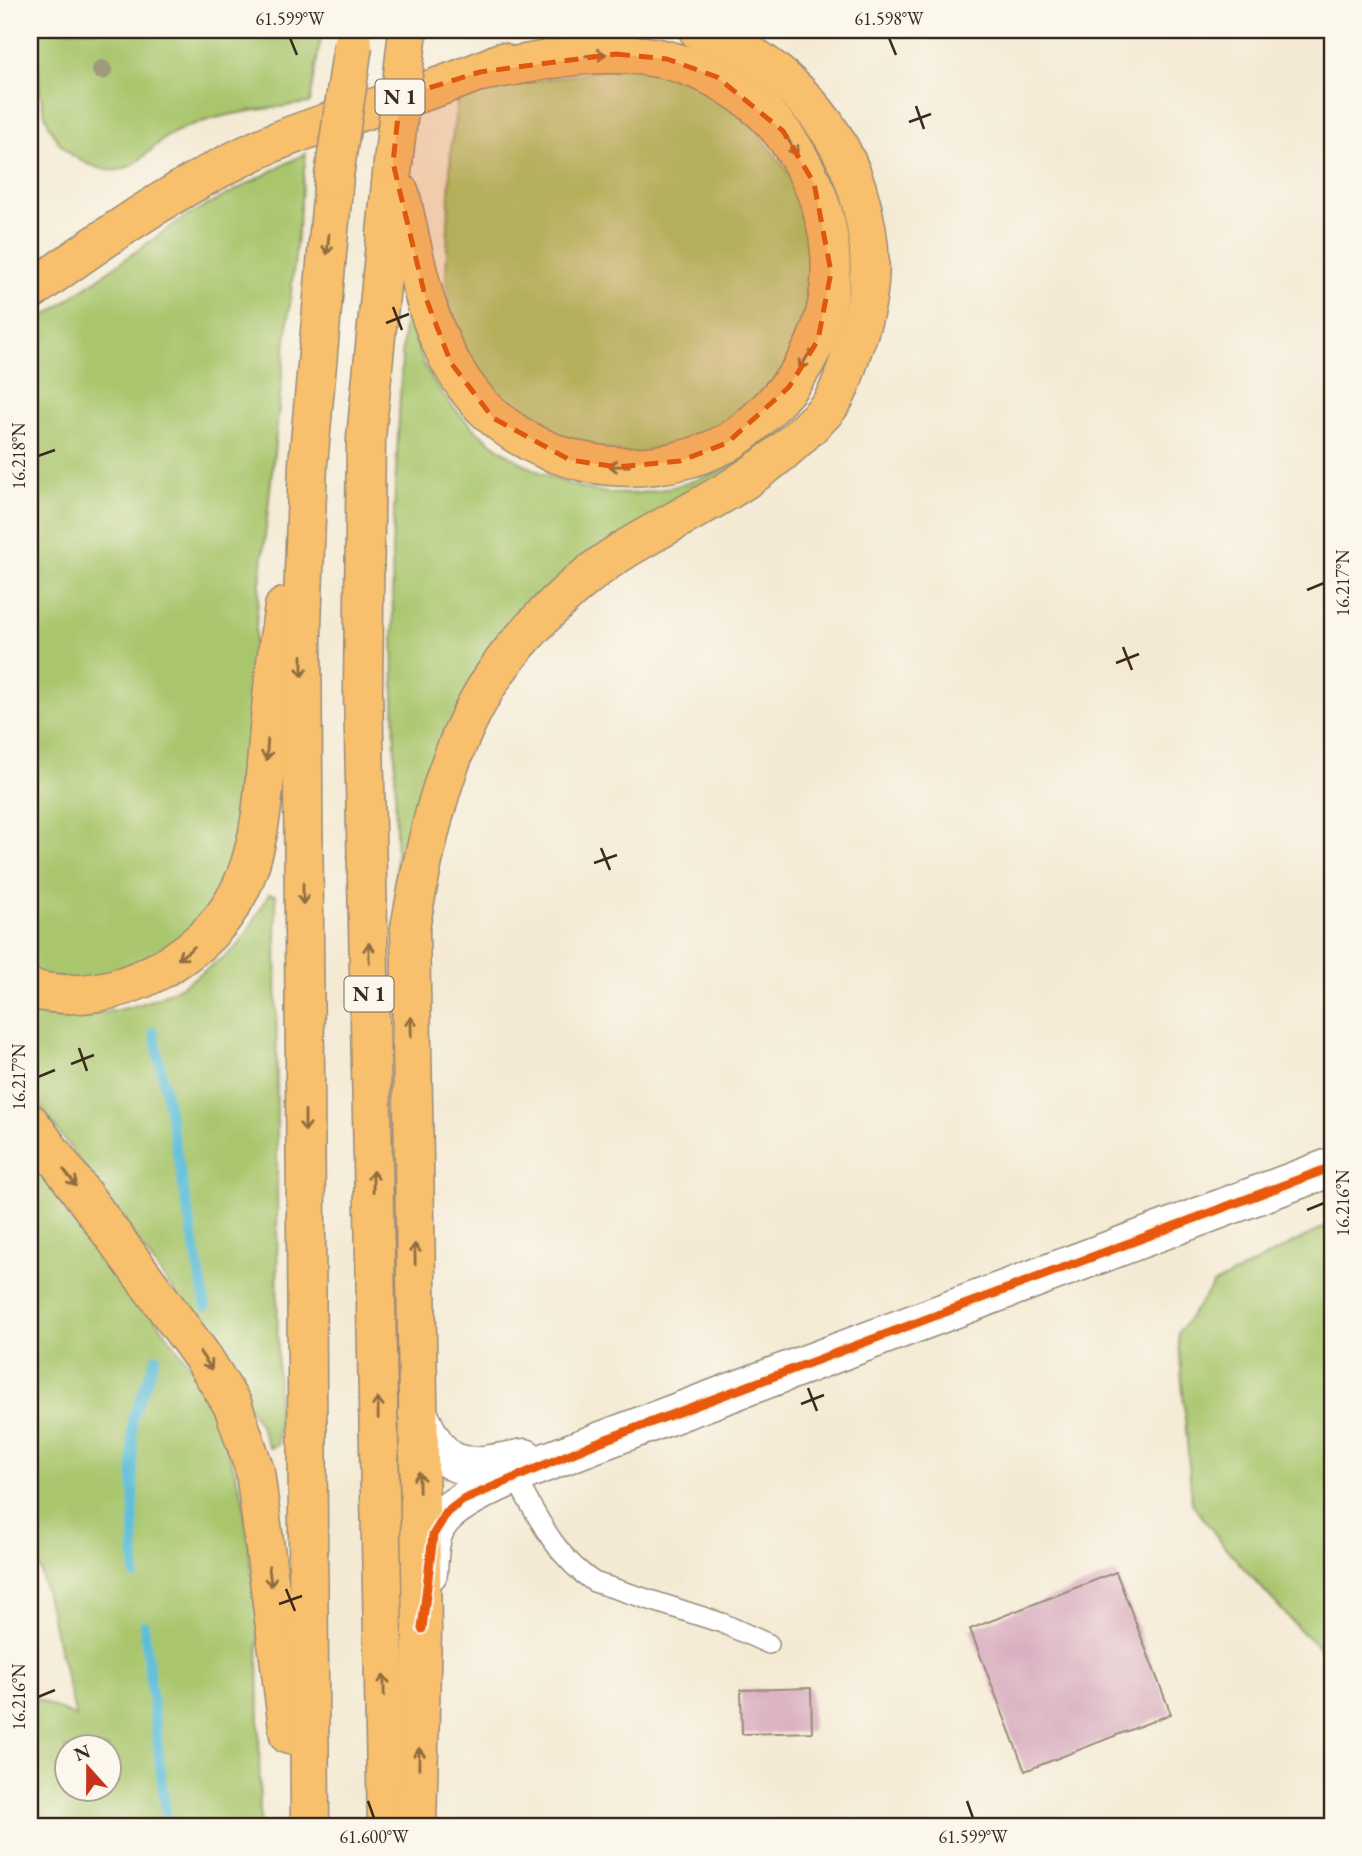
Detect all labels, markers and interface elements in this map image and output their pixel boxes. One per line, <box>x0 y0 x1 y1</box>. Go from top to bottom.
text: 61.599°W <box>255 7 325 30</box>
text: 61.598°W <box>854 7 924 30</box>
one-way arrow <box>584 48 607 61</box>
road number: N 1 <box>376 80 424 114</box>
one-way arrow <box>785 135 799 155</box>
one-way arrow <box>321 232 334 255</box>
one-way arrow <box>798 349 812 369</box>
text: 16.218°N <box>7 422 30 489</box>
one-way arrow <box>608 459 631 473</box>
text: 16.217°N <box>1331 549 1354 616</box>
one-way arrow <box>295 655 309 678</box>
one-way arrow <box>260 738 273 760</box>
one-way arrow <box>296 882 310 905</box>
one-way arrow <box>362 942 375 965</box>
one-way arrow <box>178 945 196 960</box>
road number: N 1 <box>344 976 394 1012</box>
one-way arrow <box>405 1015 418 1038</box>
text: 16.217°N <box>7 1043 30 1110</box>
one-way arrow <box>298 1110 312 1133</box>
one-way arrow <box>63 1168 78 1187</box>
one-way arrow <box>366 1169 380 1192</box>
text: 16.216°N <box>1331 1169 1354 1236</box>
one-way arrow <box>408 1243 422 1266</box>
one-way arrow <box>198 1351 213 1370</box>
one-way arrow <box>371 1397 385 1420</box>
one-way arrow <box>413 1470 426 1493</box>
one-way arrow <box>263 1564 276 1587</box>
text: 16.216°N <box>7 1663 30 1730</box>
one-way arrow <box>377 1673 391 1696</box>
north arrow <box>52 1734 122 1804</box>
text: N <box>70 1738 94 1767</box>
one-way arrow <box>412 1747 426 1770</box>
text: 61.600°W <box>339 1825 409 1848</box>
text: 61.599°W <box>938 1825 1008 1848</box>

